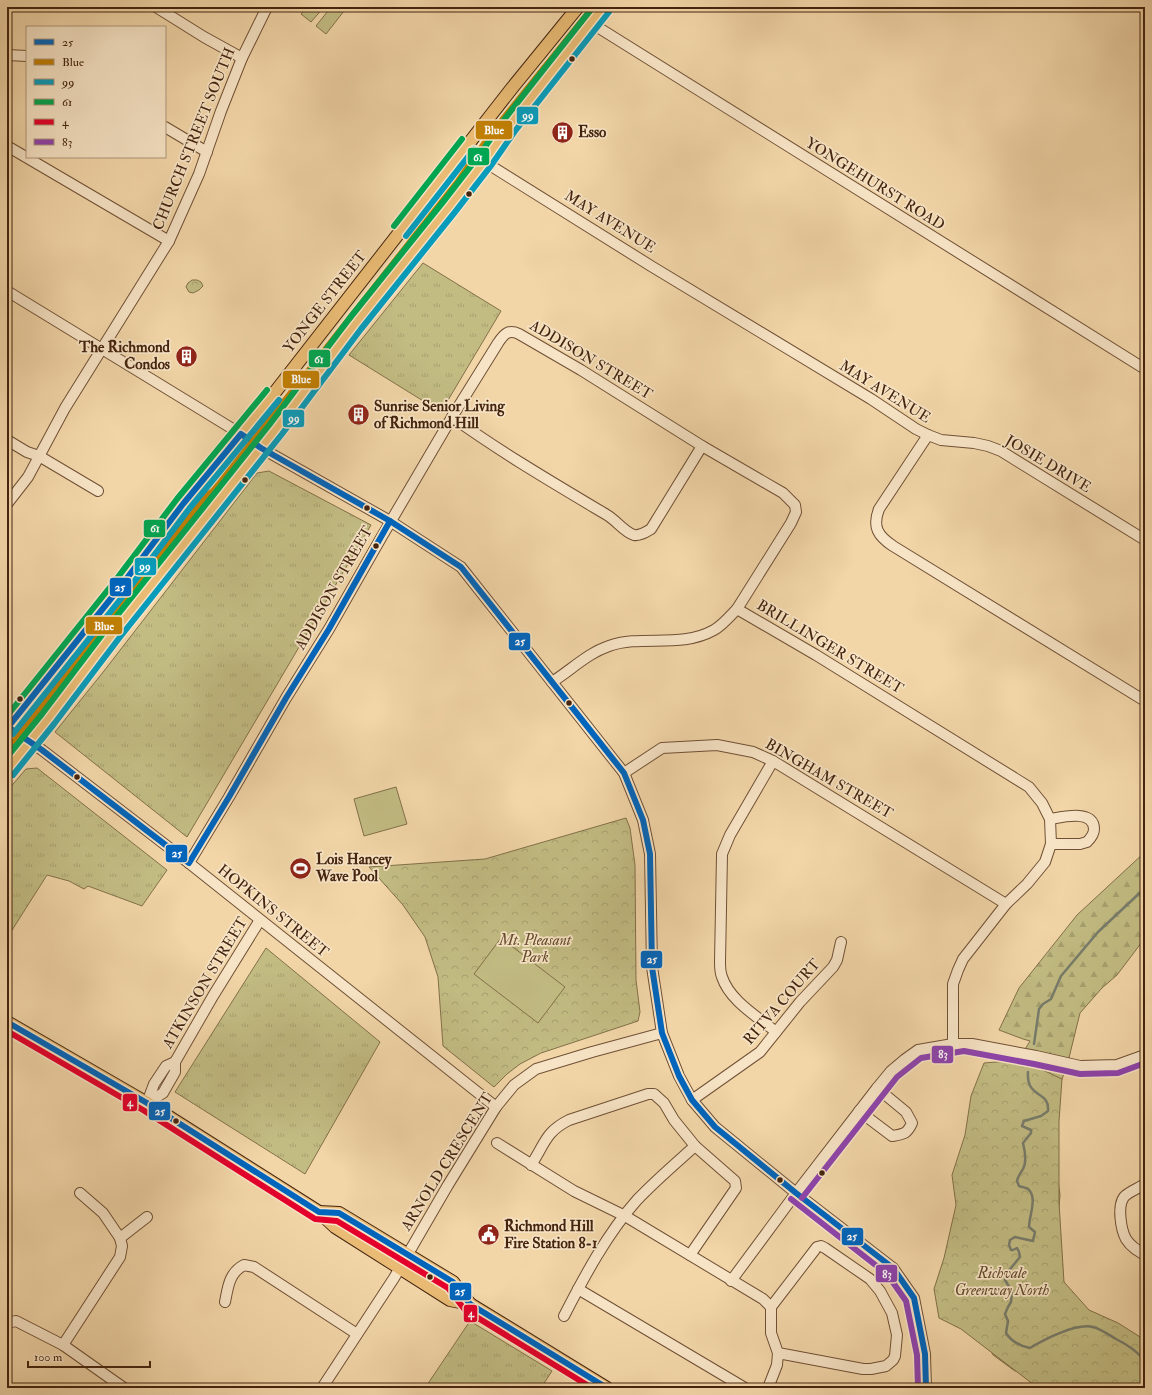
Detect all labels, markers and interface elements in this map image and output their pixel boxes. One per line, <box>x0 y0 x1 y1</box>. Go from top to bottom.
legend <box>26 26 166 158</box>
text: 25 <box>62 35 74 50</box>
street label: CHURCH STREET SOUTH <box>149 45 239 233</box>
unlabelled marker <box>567 54 577 64</box>
text: Blue <box>62 55 84 70</box>
text: 99 <box>61 75 74 90</box>
text: 61 <box>62 95 72 110</box>
line badge: 99 <box>516 106 539 125</box>
text: 99 <box>521 109 534 122</box>
text: 4 <box>62 115 69 130</box>
building icon: Esso <box>549 119 575 145</box>
line badge: Blue <box>475 120 513 140</box>
place label: Esso <box>578 123 607 142</box>
text: Blue <box>484 124 505 137</box>
street label: YONGEHURST ROAD <box>802 133 948 235</box>
text: 83 <box>62 135 72 150</box>
line badge: 61 <box>467 147 490 166</box>
text: 61 <box>473 151 483 164</box>
street label: MAY AVENUE <box>561 186 659 258</box>
unlabelled marker <box>464 189 474 199</box>
street label: YONGE STREET <box>279 247 371 357</box>
street label: ADDISON STREET <box>525 315 656 404</box>
place label: The Richmond Condos <box>78 338 171 374</box>
building icon: The Richmond Condos <box>173 343 199 369</box>
line badge: 61 <box>308 349 331 368</box>
text: 61 <box>314 353 324 366</box>
street label: MAY AVENUE <box>836 356 934 428</box>
line badge: Blue <box>282 370 320 389</box>
text: Blue <box>291 373 312 386</box>
place label: Sunrise Senior Living of Richmond Hill <box>374 397 505 433</box>
building icon: Sunrise Senior Living of Richmond Hill <box>345 402 371 428</box>
line badge: 99 <box>282 409 305 428</box>
text: 99 <box>287 412 300 425</box>
street label: JOSIE DRIVE <box>1000 430 1095 498</box>
unlabelled marker <box>240 475 250 485</box>
unlabelled marker <box>362 503 372 513</box>
line badge: 61 <box>143 519 166 538</box>
text: 61 <box>150 522 160 535</box>
street label: ADDISON STREET <box>290 523 377 654</box>
unlabelled marker <box>371 541 381 551</box>
line badge: 99 <box>134 557 157 576</box>
text: 99 <box>138 560 151 573</box>
line badge: 25 <box>109 577 132 597</box>
text: 25 <box>115 581 125 594</box>
street label: BRILLINGER STREET <box>753 596 907 698</box>
line badge: Blue <box>85 616 123 635</box>
text: Blue <box>94 620 115 633</box>
line badge: 25 <box>508 632 531 651</box>
text: 25 <box>515 635 525 648</box>
unlabelled marker <box>15 694 25 704</box>
unlabelled marker <box>564 698 574 708</box>
street label: BINGHAM STREET <box>762 735 896 823</box>
unlabelled marker <box>72 772 82 782</box>
line badge: 25 <box>165 844 188 863</box>
text: 25 <box>172 847 182 860</box>
place label: Lois Hancey Wave Pool <box>315 850 393 886</box>
sports icon: Lois Hancey Wave Pool <box>287 855 313 881</box>
street label: HOPKINS STREET <box>214 860 332 962</box>
street label: ATKINSON STREET <box>158 914 252 1053</box>
park label: Mt. Pleasant Park <box>498 931 572 967</box>
line badge: 25 <box>640 950 663 969</box>
text: 25 <box>647 953 657 966</box>
street label: RITVA COURT <box>740 955 824 1049</box>
line badge: 83 <box>931 1045 954 1064</box>
text: 83 <box>938 1048 948 1061</box>
street label: ARNOLD CRESCENT <box>396 1089 497 1235</box>
line badge: 4 <box>122 1093 138 1112</box>
text: 4 <box>126 1096 134 1110</box>
line badge: 25 <box>148 1101 171 1121</box>
text: 25 <box>155 1105 165 1118</box>
unlabelled marker <box>171 1116 181 1126</box>
unlabelled marker <box>817 1168 827 1178</box>
unlabelled marker <box>775 1175 785 1185</box>
place label: Richmond Hill Fire Station 8-1 <box>504 1217 597 1253</box>
public building icon: Richmond Hill Fire Station 8-1 <box>475 1222 501 1248</box>
line badge: 25 <box>841 1227 864 1246</box>
text: 25 <box>847 1230 857 1243</box>
line badge: 83 <box>875 1264 898 1283</box>
park label: Richvale Greenway North <box>955 1264 1050 1300</box>
text: 83 <box>882 1268 892 1281</box>
unlabelled marker <box>425 1272 435 1282</box>
line badge: 25 <box>449 1282 472 1301</box>
text: 25 <box>455 1285 465 1298</box>
line badge: 4 <box>463 1304 478 1323</box>
text: 4 <box>467 1307 475 1321</box>
scale bar <box>28 1343 150 1369</box>
text: 100 m <box>34 1350 63 1365</box>

